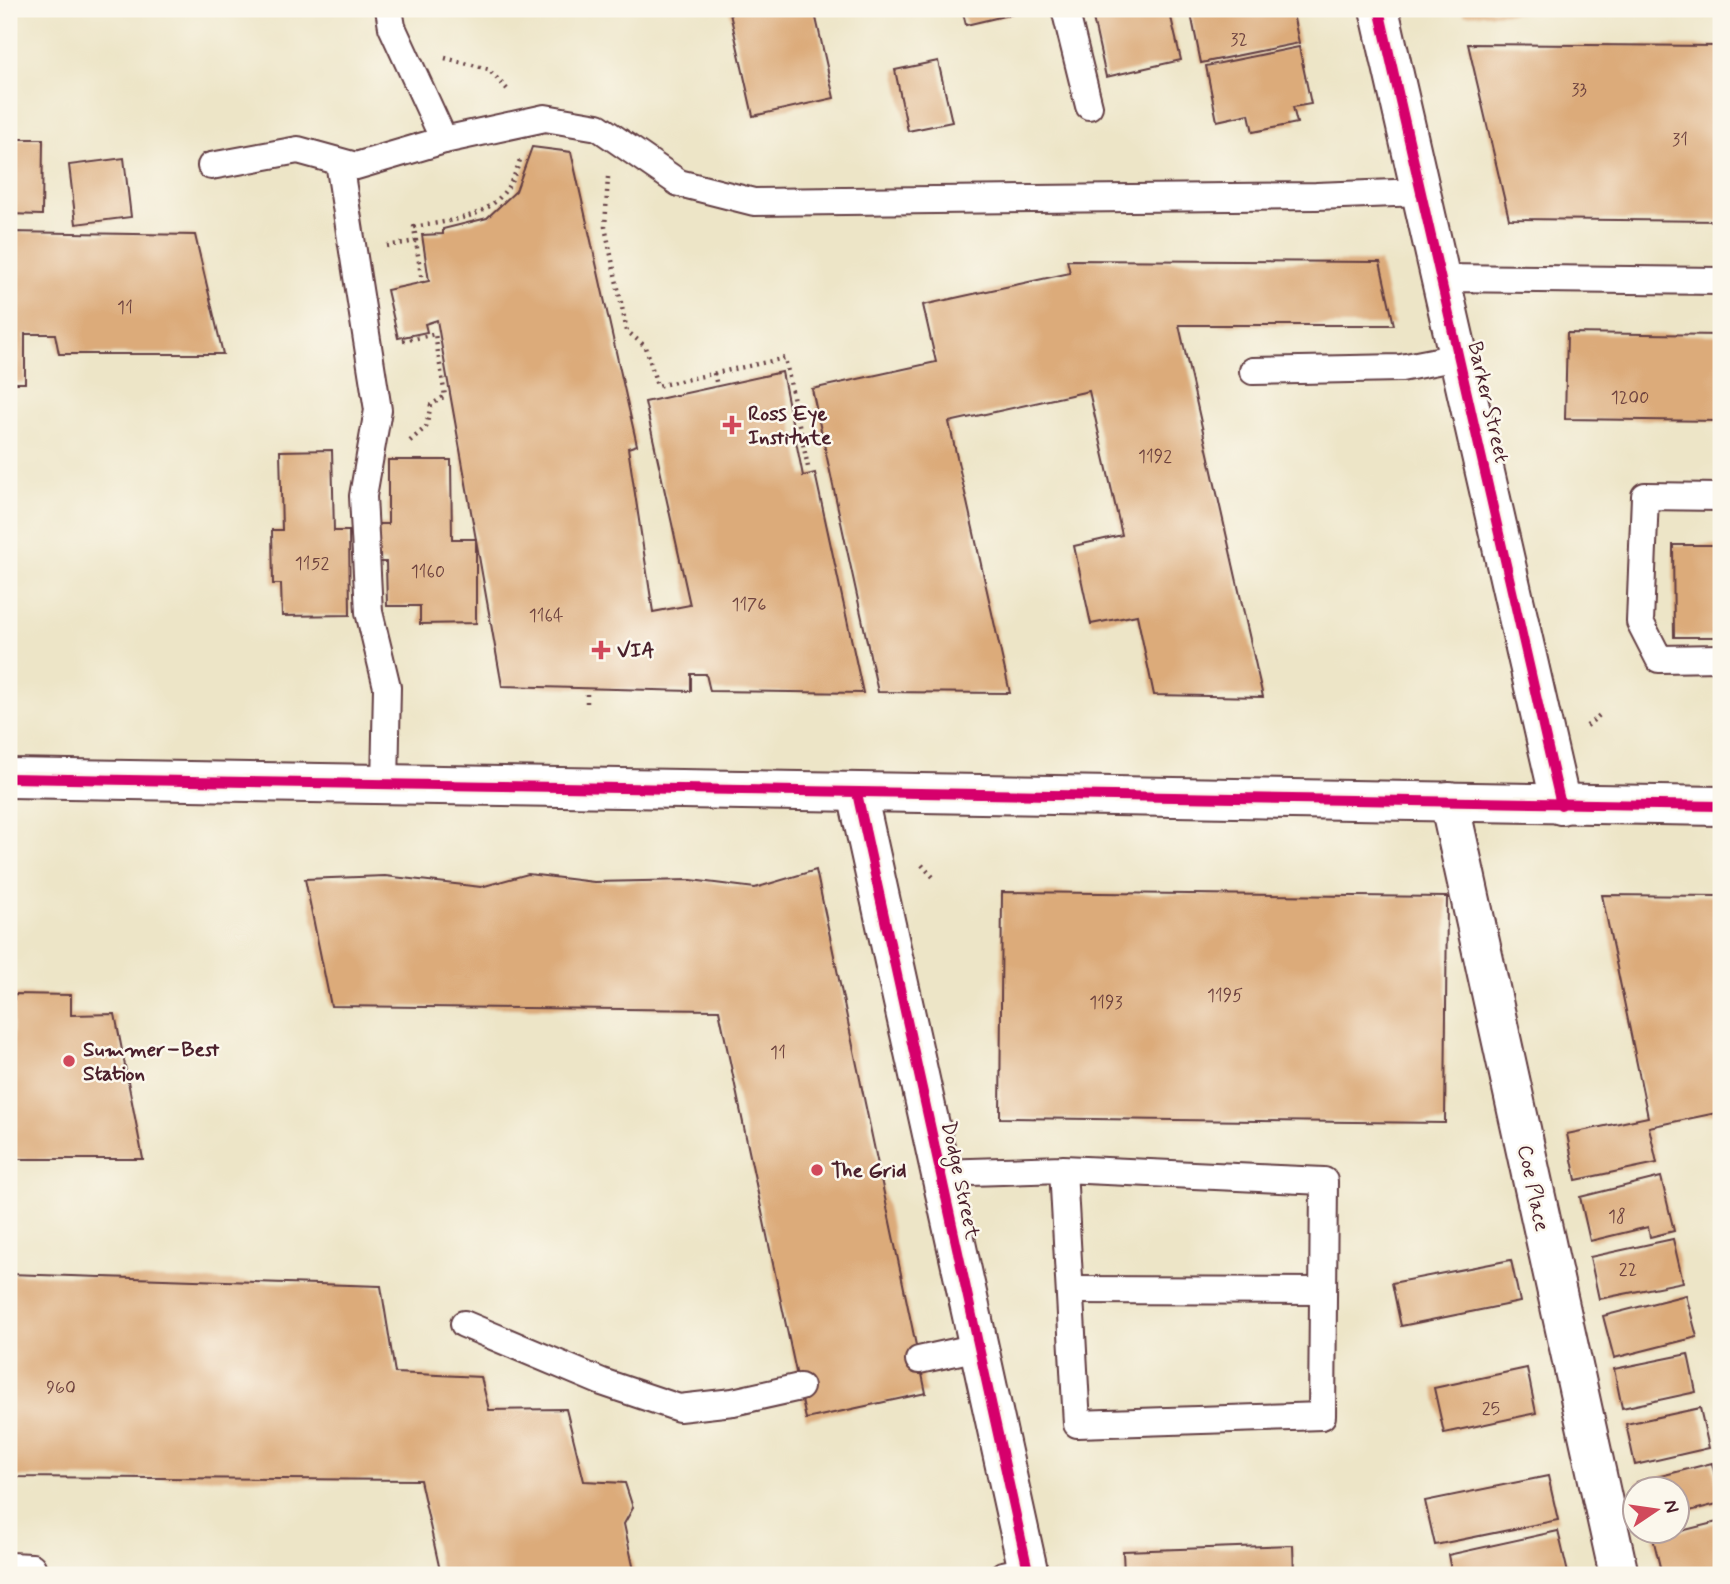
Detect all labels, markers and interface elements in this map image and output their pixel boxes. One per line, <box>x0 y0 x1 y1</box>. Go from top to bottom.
house number: 32 <box>1230 28 1248 52</box>
house number: 33 <box>1571 78 1587 102</box>
house number: 31 <box>1672 128 1688 152</box>
house number: 11 <box>117 296 133 320</box>
street label: Barker Street <box>1460 339 1516 466</box>
house number: 1200 <box>1611 386 1649 410</box>
place label: Ross Eye Institute <box>748 400 832 452</box>
marker: Ross Eye Institute <box>722 415 742 435</box>
house number: 1192 <box>1138 445 1172 469</box>
house number: 1152 <box>295 552 329 576</box>
house number: 1160 <box>411 560 445 584</box>
house number: 1176 <box>731 593 767 617</box>
house number: 1164 <box>529 604 563 628</box>
place label: VIA <box>617 637 655 665</box>
marker: VIA <box>591 640 611 660</box>
house number: 1195 <box>1207 984 1243 1008</box>
house number: 1193 <box>1089 991 1123 1015</box>
place label: Summer–Best Station <box>83 1036 220 1088</box>
house number: 11 <box>770 1041 786 1065</box>
marker: Summer–Best Station <box>61 1053 77 1069</box>
street label: Dodge Street <box>933 1119 986 1243</box>
street label: Coe Place <box>1510 1142 1556 1234</box>
place label: The Grid <box>831 1157 907 1185</box>
marker: The Grid <box>809 1162 825 1178</box>
house number: 18 <box>1608 1205 1626 1229</box>
house number: 22 <box>1619 1258 1637 1282</box>
house number: 960 <box>46 1376 76 1400</box>
house number: 25 <box>1482 1397 1500 1421</box>
north arrow <box>1622 1476 1692 1546</box>
text: N <box>1657 1498 1685 1515</box>

